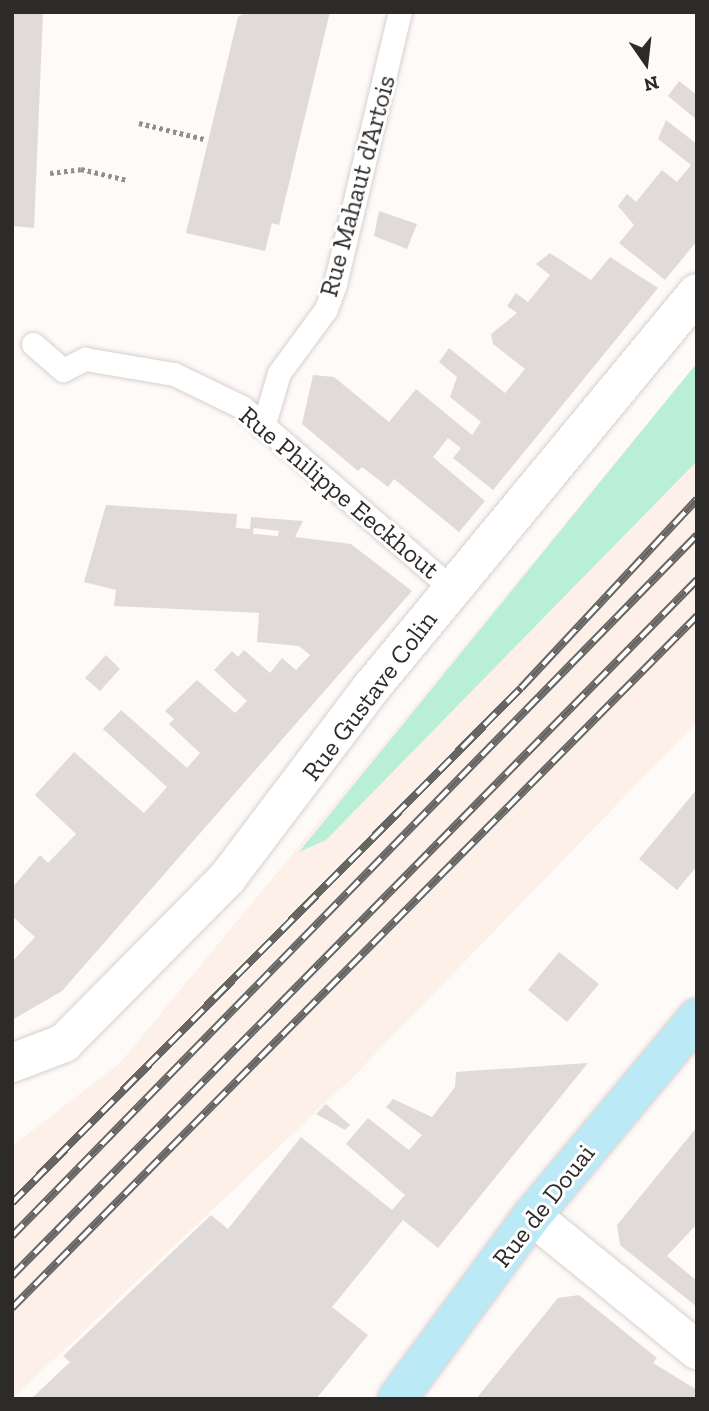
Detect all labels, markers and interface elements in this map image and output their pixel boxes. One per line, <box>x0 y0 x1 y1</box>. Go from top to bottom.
north arrow <box>611 28 681 98</box>
text: N <box>641 71 661 97</box>
street label: Rue Mahaut d'Artois <box>313 72 403 300</box>
street label: Rue Philippe Eeckhout <box>233 400 445 586</box>
street label: Rue Gustave Colin <box>296 605 444 787</box>
street label: Rue de Douai <box>486 1138 602 1274</box>

